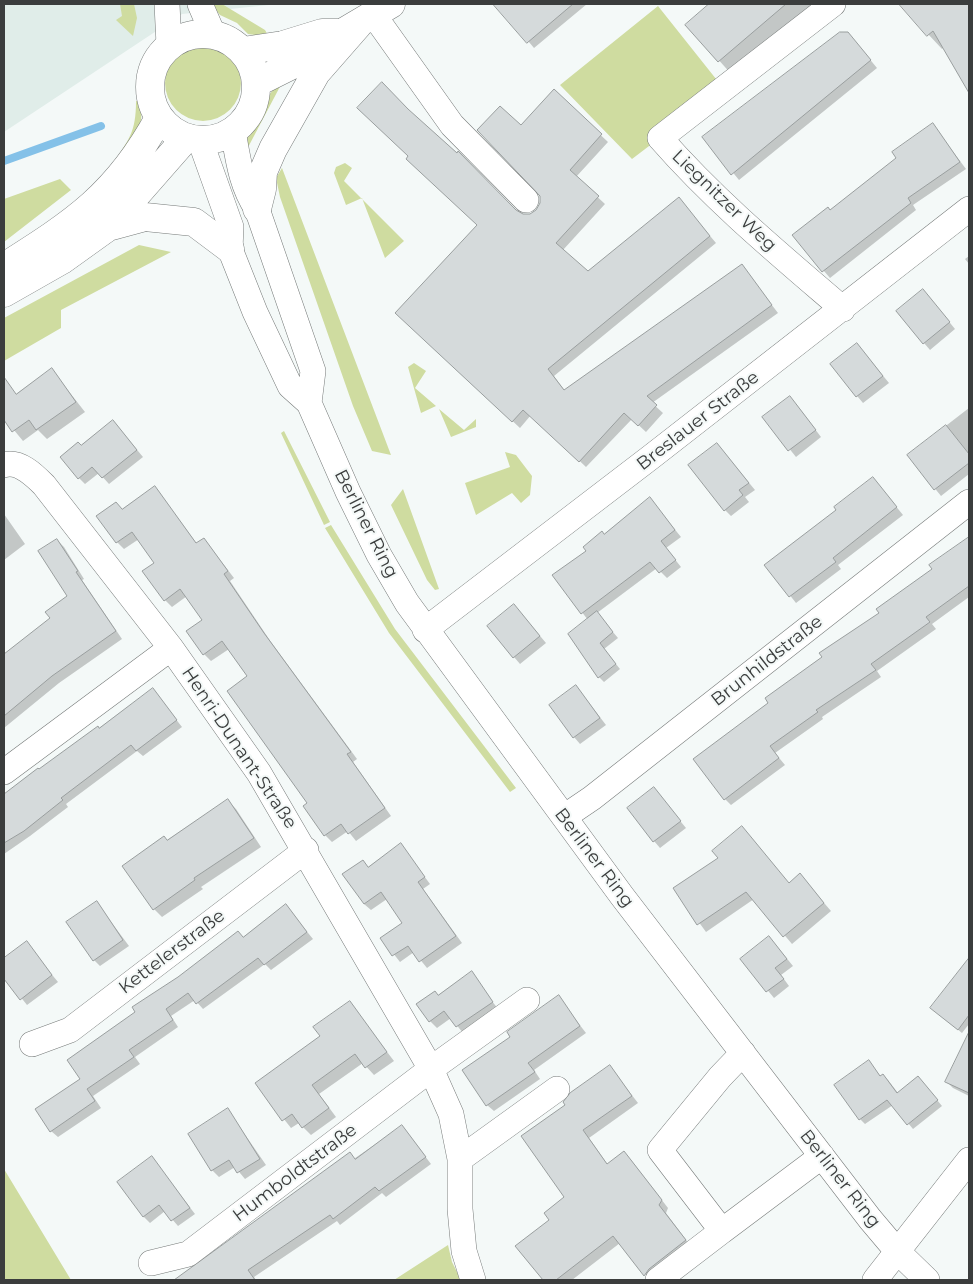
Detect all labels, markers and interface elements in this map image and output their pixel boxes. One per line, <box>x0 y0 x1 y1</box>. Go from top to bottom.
street label: Liegnitzer Weg <box>667 146 781 256</box>
street label: Breslauer Straße <box>633 367 763 475</box>
street label: Berliner Ring <box>329 466 403 582</box>
street label: Brunhildstraße <box>707 611 827 711</box>
street label: Henri-Dunant-Straße <box>177 663 301 833</box>
street label: Berliner Ring <box>550 804 638 912</box>
street label: Kettelerstraße <box>115 905 229 999</box>
street label: Humboldtstraße <box>229 1119 361 1227</box>
street label: Berliner Ring <box>795 1126 885 1232</box>

